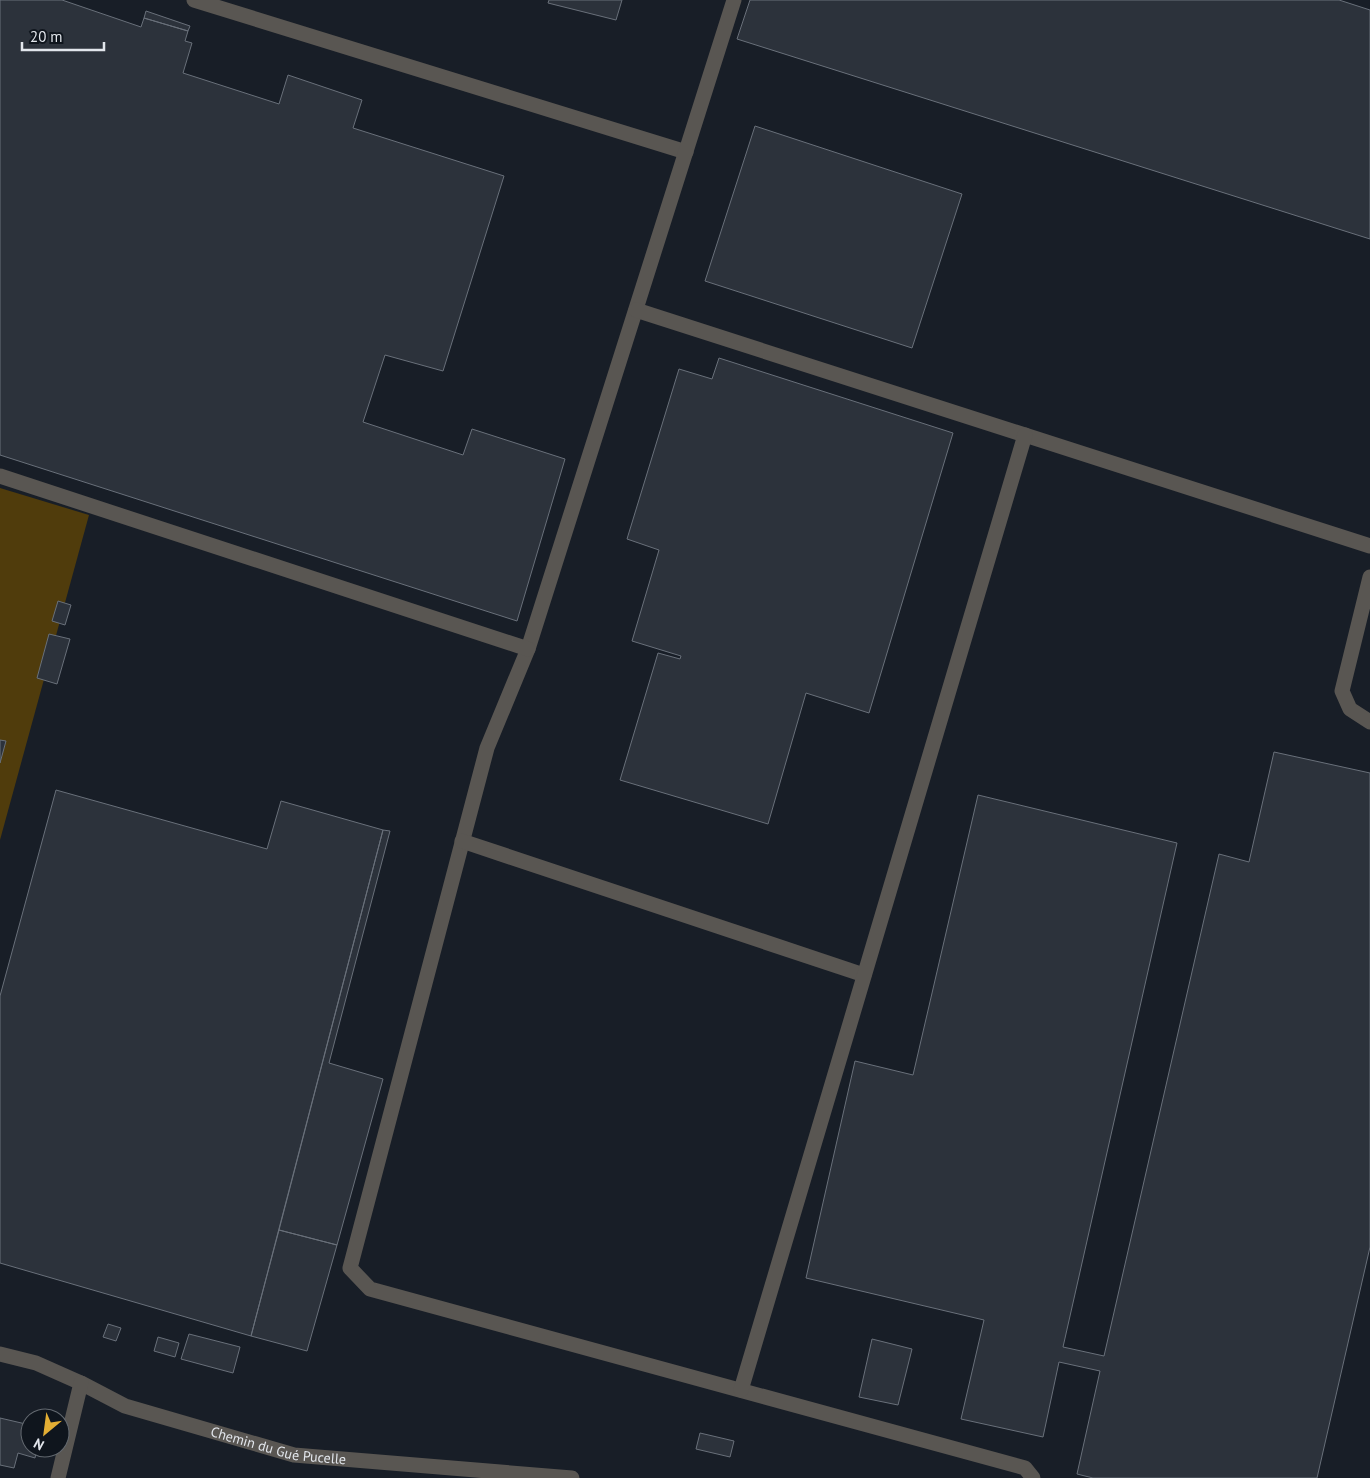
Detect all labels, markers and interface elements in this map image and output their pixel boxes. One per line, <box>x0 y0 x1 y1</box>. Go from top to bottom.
scale bar <box>22 20 105 52</box>
text: 20 m <box>30 27 63 46</box>
north arrow <box>20 1408 70 1458</box>
street label: Chemin du Gué Pucelle <box>209 1422 347 1468</box>
text: N <box>30 1434 47 1454</box>

